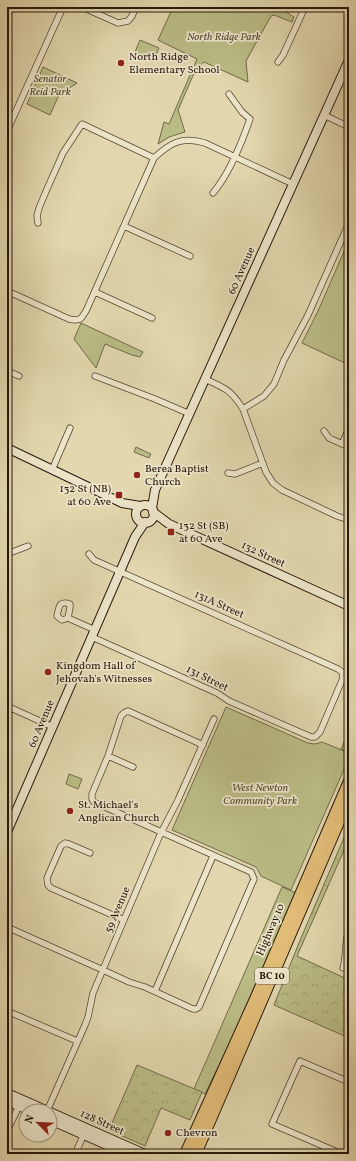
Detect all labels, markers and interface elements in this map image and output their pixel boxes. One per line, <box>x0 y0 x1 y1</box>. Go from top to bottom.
park label: North Ridge Park <box>187 30 261 45</box>
place label: North Ridge Elementary School <box>129 50 220 78</box>
marker: North Ridge Elementary School <box>116 58 126 68</box>
park label: Senator Reid Park <box>29 72 71 100</box>
street label: 60 Avenue <box>225 245 259 297</box>
place label: Berea Baptist Church <box>145 462 209 490</box>
marker: Berea Baptist Church <box>132 470 142 480</box>
place label: 132 St (NB) at 60 Ave <box>59 482 111 510</box>
marker: 132 St (NB) at 60 Ave <box>114 490 124 500</box>
place label: 132 St (SB) at 60 Ave <box>179 519 228 547</box>
marker: 132 St (SB) at 60 Ave <box>166 527 176 537</box>
street label: 132 Street <box>239 538 288 572</box>
street label: 131A Street <box>192 587 246 623</box>
place label: Kingdom Hall of Jehovah's Witnesses <box>56 659 152 687</box>
street label: 131 Street <box>183 662 231 696</box>
marker: Kingdom Hall of Jehovah's Witnesses <box>43 667 53 677</box>
street label: 60 Avenue <box>25 698 59 750</box>
park label: West Newton Community Park <box>223 781 297 809</box>
place label: St. Michael's Anglican Church <box>78 798 160 826</box>
marker: St. Michael's Anglican Church <box>65 806 75 816</box>
street label: 59 Avenue <box>102 885 134 935</box>
street label: Highway 10 <box>253 901 289 959</box>
road number: BC 10 <box>255 968 289 984</box>
north arrow <box>18 1103 58 1143</box>
street label: 128 Street <box>78 1107 127 1139</box>
text: N <box>22 1113 39 1126</box>
place label: Chevron <box>176 1126 218 1141</box>
marker: Chevron <box>163 1128 173 1138</box>

